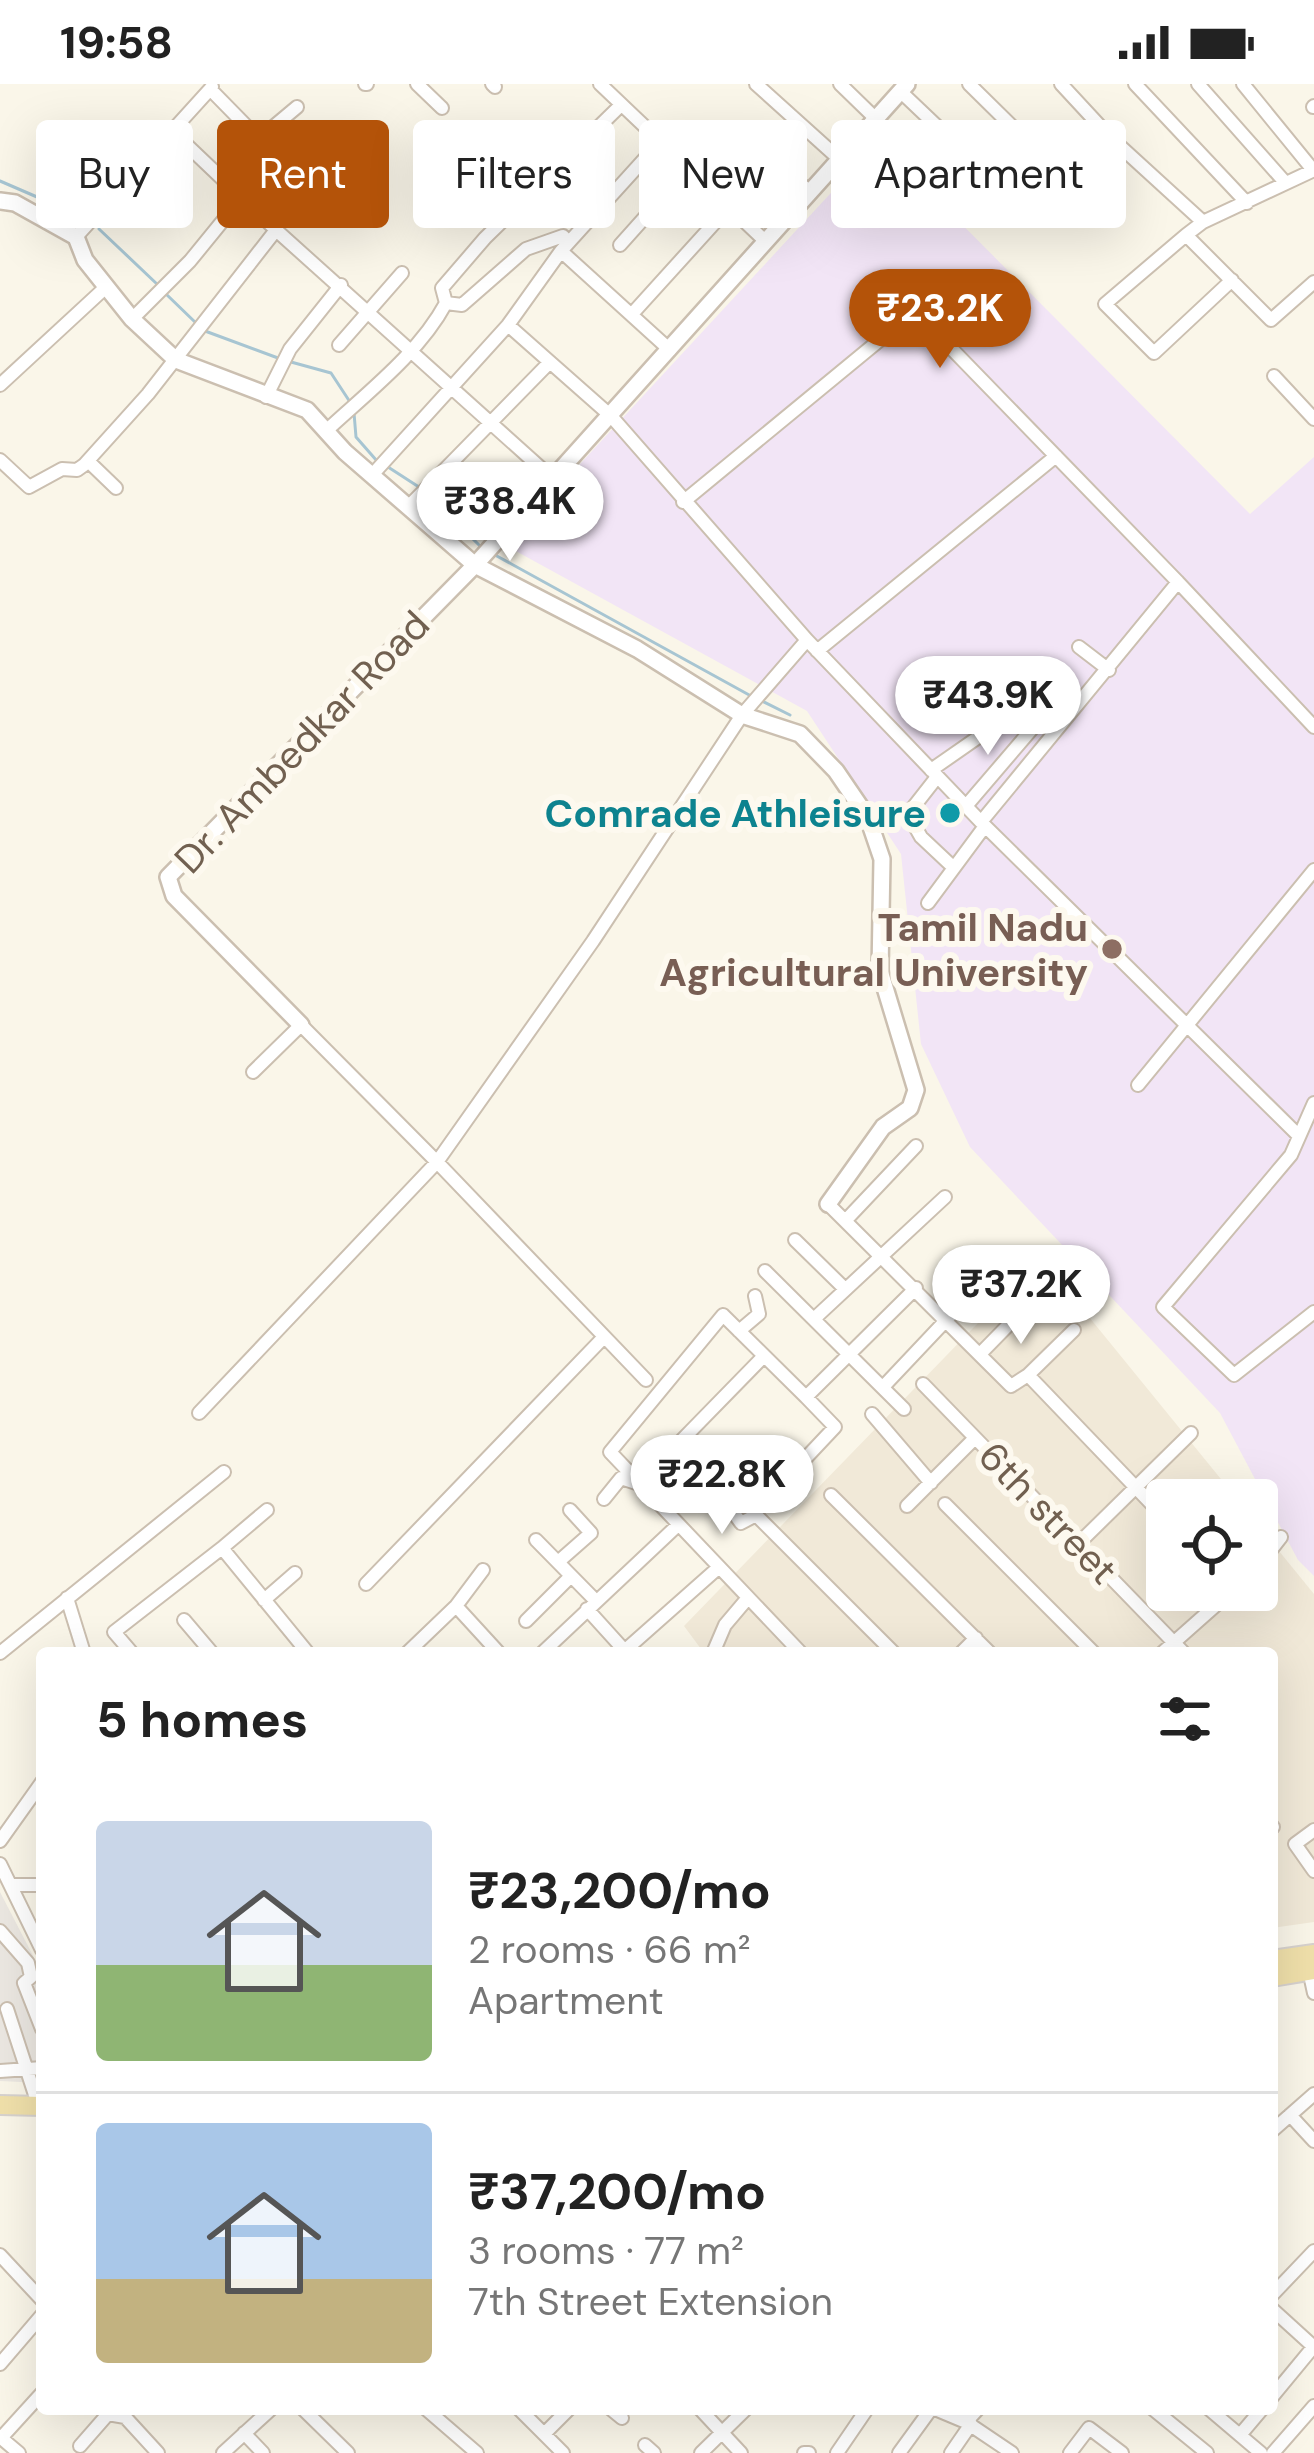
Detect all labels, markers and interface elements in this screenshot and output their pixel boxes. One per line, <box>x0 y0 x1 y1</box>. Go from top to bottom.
text: 19:58 <box>60 13 173 72</box>
chip: Buy <box>36 120 193 228</box>
chip: Rent <box>217 120 389 228</box>
chip: Filters <box>413 120 615 228</box>
chip: New <box>639 120 807 228</box>
chip: Apartment <box>831 120 1126 228</box>
pin: ₹23.2K <box>842 269 1038 371</box>
text: ₹23.2K <box>876 282 1004 333</box>
pin: ₹38.4K <box>412 462 608 564</box>
text: ₹38.4K <box>444 475 576 526</box>
street label: Dr. Ambedkar Road <box>164 600 440 884</box>
pin: ₹43.9K <box>890 656 1086 758</box>
text: ₹43.9K <box>922 669 1054 720</box>
place label: Comrade Athleisure <box>545 788 926 839</box>
marker: Comrade Athleisure <box>937 800 963 826</box>
place label: Tamil Nadu Agricultural University <box>659 902 1088 998</box>
marker: Tamil Nadu Agricultural University <box>1099 936 1125 962</box>
pin: ₹37.2K <box>923 1245 1119 1347</box>
text: ₹37.2K <box>959 1258 1083 1309</box>
street label: 6th street <box>967 1431 1129 1595</box>
pin: ₹22.8K <box>624 1435 820 1537</box>
text: ₹22.8K <box>658 1448 786 1499</box>
map controls <box>1146 1479 1278 1611</box>
button: locate <box>1146 1479 1278 1611</box>
text: 5 homes <box>96 1686 308 1753</box>
icon: filters <box>1152 1686 1218 1752</box>
text: ₹23,200/mo <box>468 1857 771 1924</box>
icon: home <box>192 1869 336 2013</box>
text: 2 rooms · 66 m² <box>468 1924 751 1975</box>
text: Apartment <box>468 1975 664 2026</box>
text: ₹37,200/mo <box>468 2158 766 2225</box>
icon: home <box>192 2171 336 2315</box>
text: 3 rooms · 77 m² <box>468 2225 744 2276</box>
text: 7th Street Extension <box>468 2276 833 2327</box>

